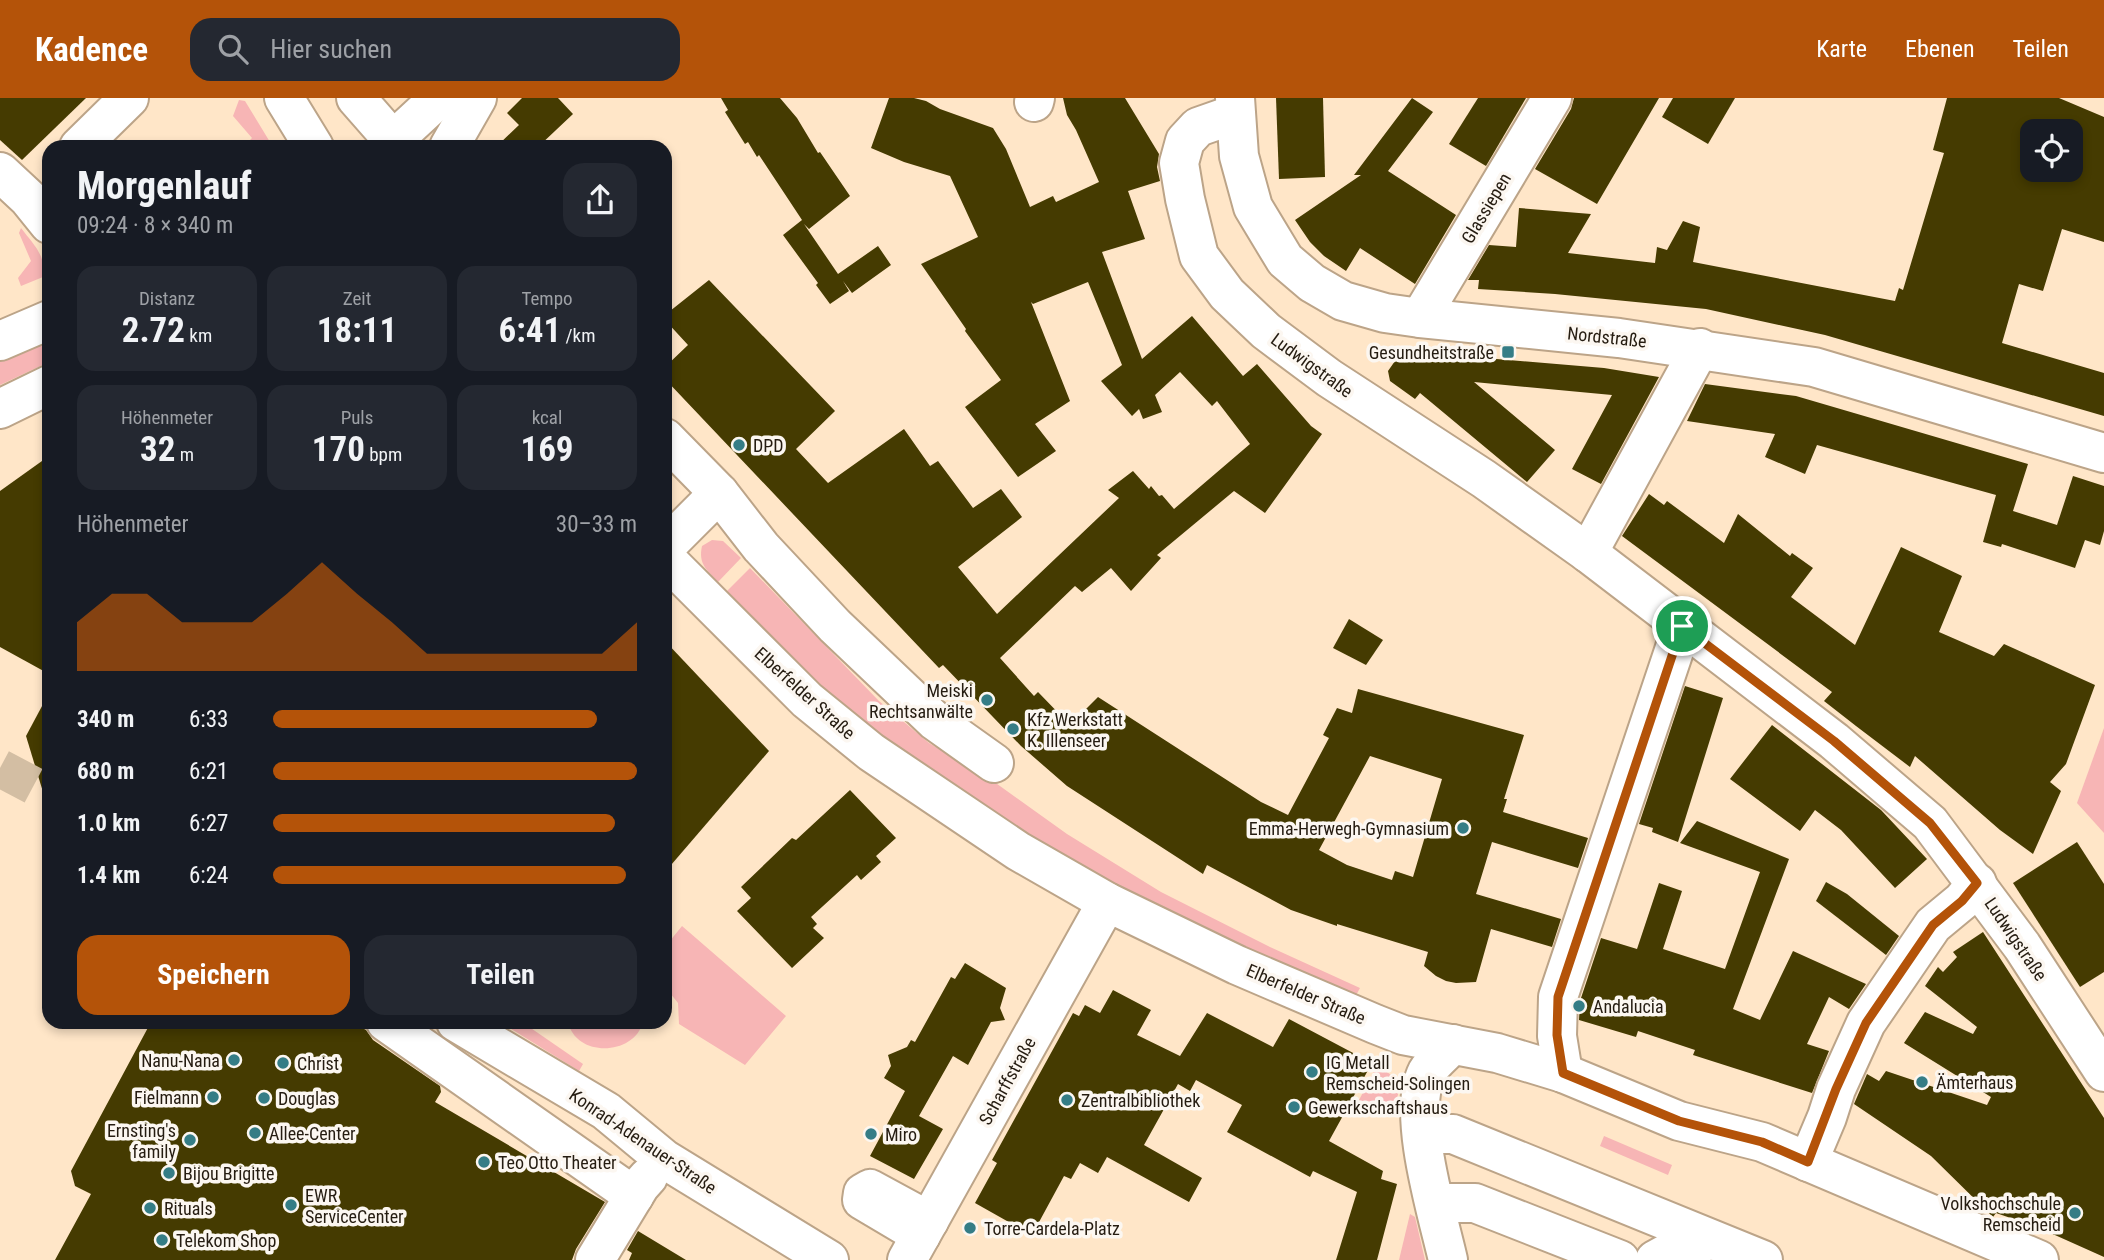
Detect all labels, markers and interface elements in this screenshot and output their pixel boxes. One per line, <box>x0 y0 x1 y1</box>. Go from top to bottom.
search box <box>190 18 680 81</box>
text: Kadence <box>35 30 148 69</box>
icon: search <box>214 30 252 68</box>
text: Hier suchen <box>270 34 392 64</box>
text: Karte <box>1816 35 1867 63</box>
text: Ebenen <box>1905 35 1975 63</box>
text: Teilen <box>2013 35 2069 63</box>
map controls <box>2020 119 2083 182</box>
button: locate <box>2020 119 2083 182</box>
button: share <box>563 163 637 237</box>
text: Morgenlauf <box>77 164 252 208</box>
street label: Glassiepen <box>1457 169 1515 247</box>
text: 09:24 · 8 × 340 m <box>77 212 233 239</box>
text: Distanz <box>139 287 195 310</box>
text: Zeit <box>343 287 371 310</box>
text: Tempo <box>521 287 573 310</box>
text: 2.72 <box>122 310 185 351</box>
text: 18:11 <box>317 310 397 351</box>
text: 6:41 <box>499 310 561 351</box>
street label: Nordstraße <box>1566 322 1648 352</box>
text: km <box>185 324 212 347</box>
text: /km <box>561 324 595 347</box>
street label: Ludwigstraße <box>1267 328 1357 402</box>
place label: Gesundheitstraße <box>1369 342 1494 363</box>
marker: Gesundheitstraße <box>1500 344 1516 360</box>
text: Höhenmeter <box>121 406 213 429</box>
text: Puls <box>341 406 373 429</box>
text: kcal <box>532 406 562 429</box>
text: 32 <box>140 429 175 470</box>
text: 170 <box>312 429 365 470</box>
text: 169 <box>520 429 574 470</box>
place label: DPD <box>753 435 784 456</box>
marker: DPD <box>731 437 747 453</box>
text: m <box>175 443 194 466</box>
text: bpm <box>365 443 402 466</box>
text: Höhenmeter <box>77 511 189 538</box>
text: 30–33 m <box>556 511 637 538</box>
pin <box>1652 596 1712 656</box>
icon: arrive <box>1663 607 1701 645</box>
street label: Elberfelder Straße <box>751 643 859 743</box>
place label: Meiski Rechtsanwälte <box>869 680 973 722</box>
marker: Meiski Rechtsanwälte <box>979 692 995 708</box>
text: 340 m <box>77 706 134 733</box>
text: 6:33 <box>189 706 228 733</box>
place label: Kfz Werkstatt K. Illenseer <box>1027 709 1123 751</box>
marker: Kfz Werkstatt K. Illenseer <box>1005 721 1021 737</box>
text: 680 m <box>77 758 134 785</box>
text: 6:21 <box>189 758 228 785</box>
text: 1.0 km <box>77 810 140 837</box>
text: 6:27 <box>189 810 228 837</box>
place label: Emma-Herwegh-Gymnasium <box>1249 818 1449 839</box>
marker: Emma-Herwegh-Gymnasium <box>1455 820 1471 836</box>
text: 1.4 km <box>77 862 140 889</box>
text: 6:24 <box>189 862 228 889</box>
street label: Ludwigstraße <box>1981 893 2051 985</box>
button: Speichern <box>77 935 350 1015</box>
button: Teilen <box>364 935 637 1015</box>
street label: Elberfelder Straße <box>1243 959 1369 1029</box>
place label: Andalucia <box>1593 996 1664 1017</box>
marker: Andalucia <box>1571 998 1587 1014</box>
street label: Scharffstraße <box>974 1033 1040 1129</box>
place label: Nanu-Nana <box>141 1050 220 1071</box>
marker: Nanu-Nana <box>226 1052 242 1068</box>
place label: IG Metall Remscheid-Solingen <box>1326 1052 1470 1094</box>
place label: Christ <box>297 1053 339 1074</box>
marker: Christ <box>275 1055 291 1071</box>
marker: IG Metall Remscheid-Solingen <box>1304 1064 1320 1080</box>
place label: Ämterhaus <box>1936 1072 2013 1093</box>
marker: Ämterhaus <box>1914 1074 1930 1090</box>
street label: Konrad-Adenauer-Straße <box>565 1084 721 1198</box>
place label: Fielmann <box>134 1087 199 1108</box>
place label: Douglas <box>278 1088 336 1109</box>
marker: Fielmann <box>205 1089 221 1105</box>
marker: Douglas <box>256 1090 272 1106</box>
place label: Zentralbibliothek <box>1081 1090 1200 1111</box>
marker: Zentralbibliothek <box>1059 1092 1075 1108</box>
place label: Gewerkschaftshaus <box>1308 1097 1448 1118</box>
marker: Gewerkschaftshaus <box>1286 1099 1302 1115</box>
place label: Ernsting's family <box>107 1120 176 1162</box>
place label: Allee-Center <box>269 1123 356 1144</box>
place label: Miro <box>885 1124 917 1145</box>
marker: Allee-Center <box>247 1125 263 1141</box>
marker: Miro <box>863 1126 879 1142</box>
marker: Ernsting's family <box>182 1132 198 1148</box>
place label: Teo Otto Theater <box>498 1152 617 1173</box>
marker: Teo Otto Theater <box>476 1154 492 1170</box>
place label: Bijou Brigitte <box>183 1163 274 1184</box>
marker: Bijou Brigitte <box>161 1165 177 1181</box>
place label: EWR ServiceCenter <box>305 1185 404 1227</box>
place label: Volkshochschule Remscheid <box>1941 1193 2061 1235</box>
marker: EWR ServiceCenter <box>283 1197 299 1213</box>
place label: Rituals <box>164 1198 213 1219</box>
marker: Rituals <box>142 1200 158 1216</box>
marker: Volkshochschule Remscheid <box>2067 1205 2083 1221</box>
place label: Torre-Cardela-Platz <box>984 1218 1120 1239</box>
marker: Torre-Cardela-Platz <box>962 1220 978 1236</box>
place label: Telekom Shop <box>176 1230 276 1251</box>
marker: Telekom Shop <box>154 1232 170 1248</box>

